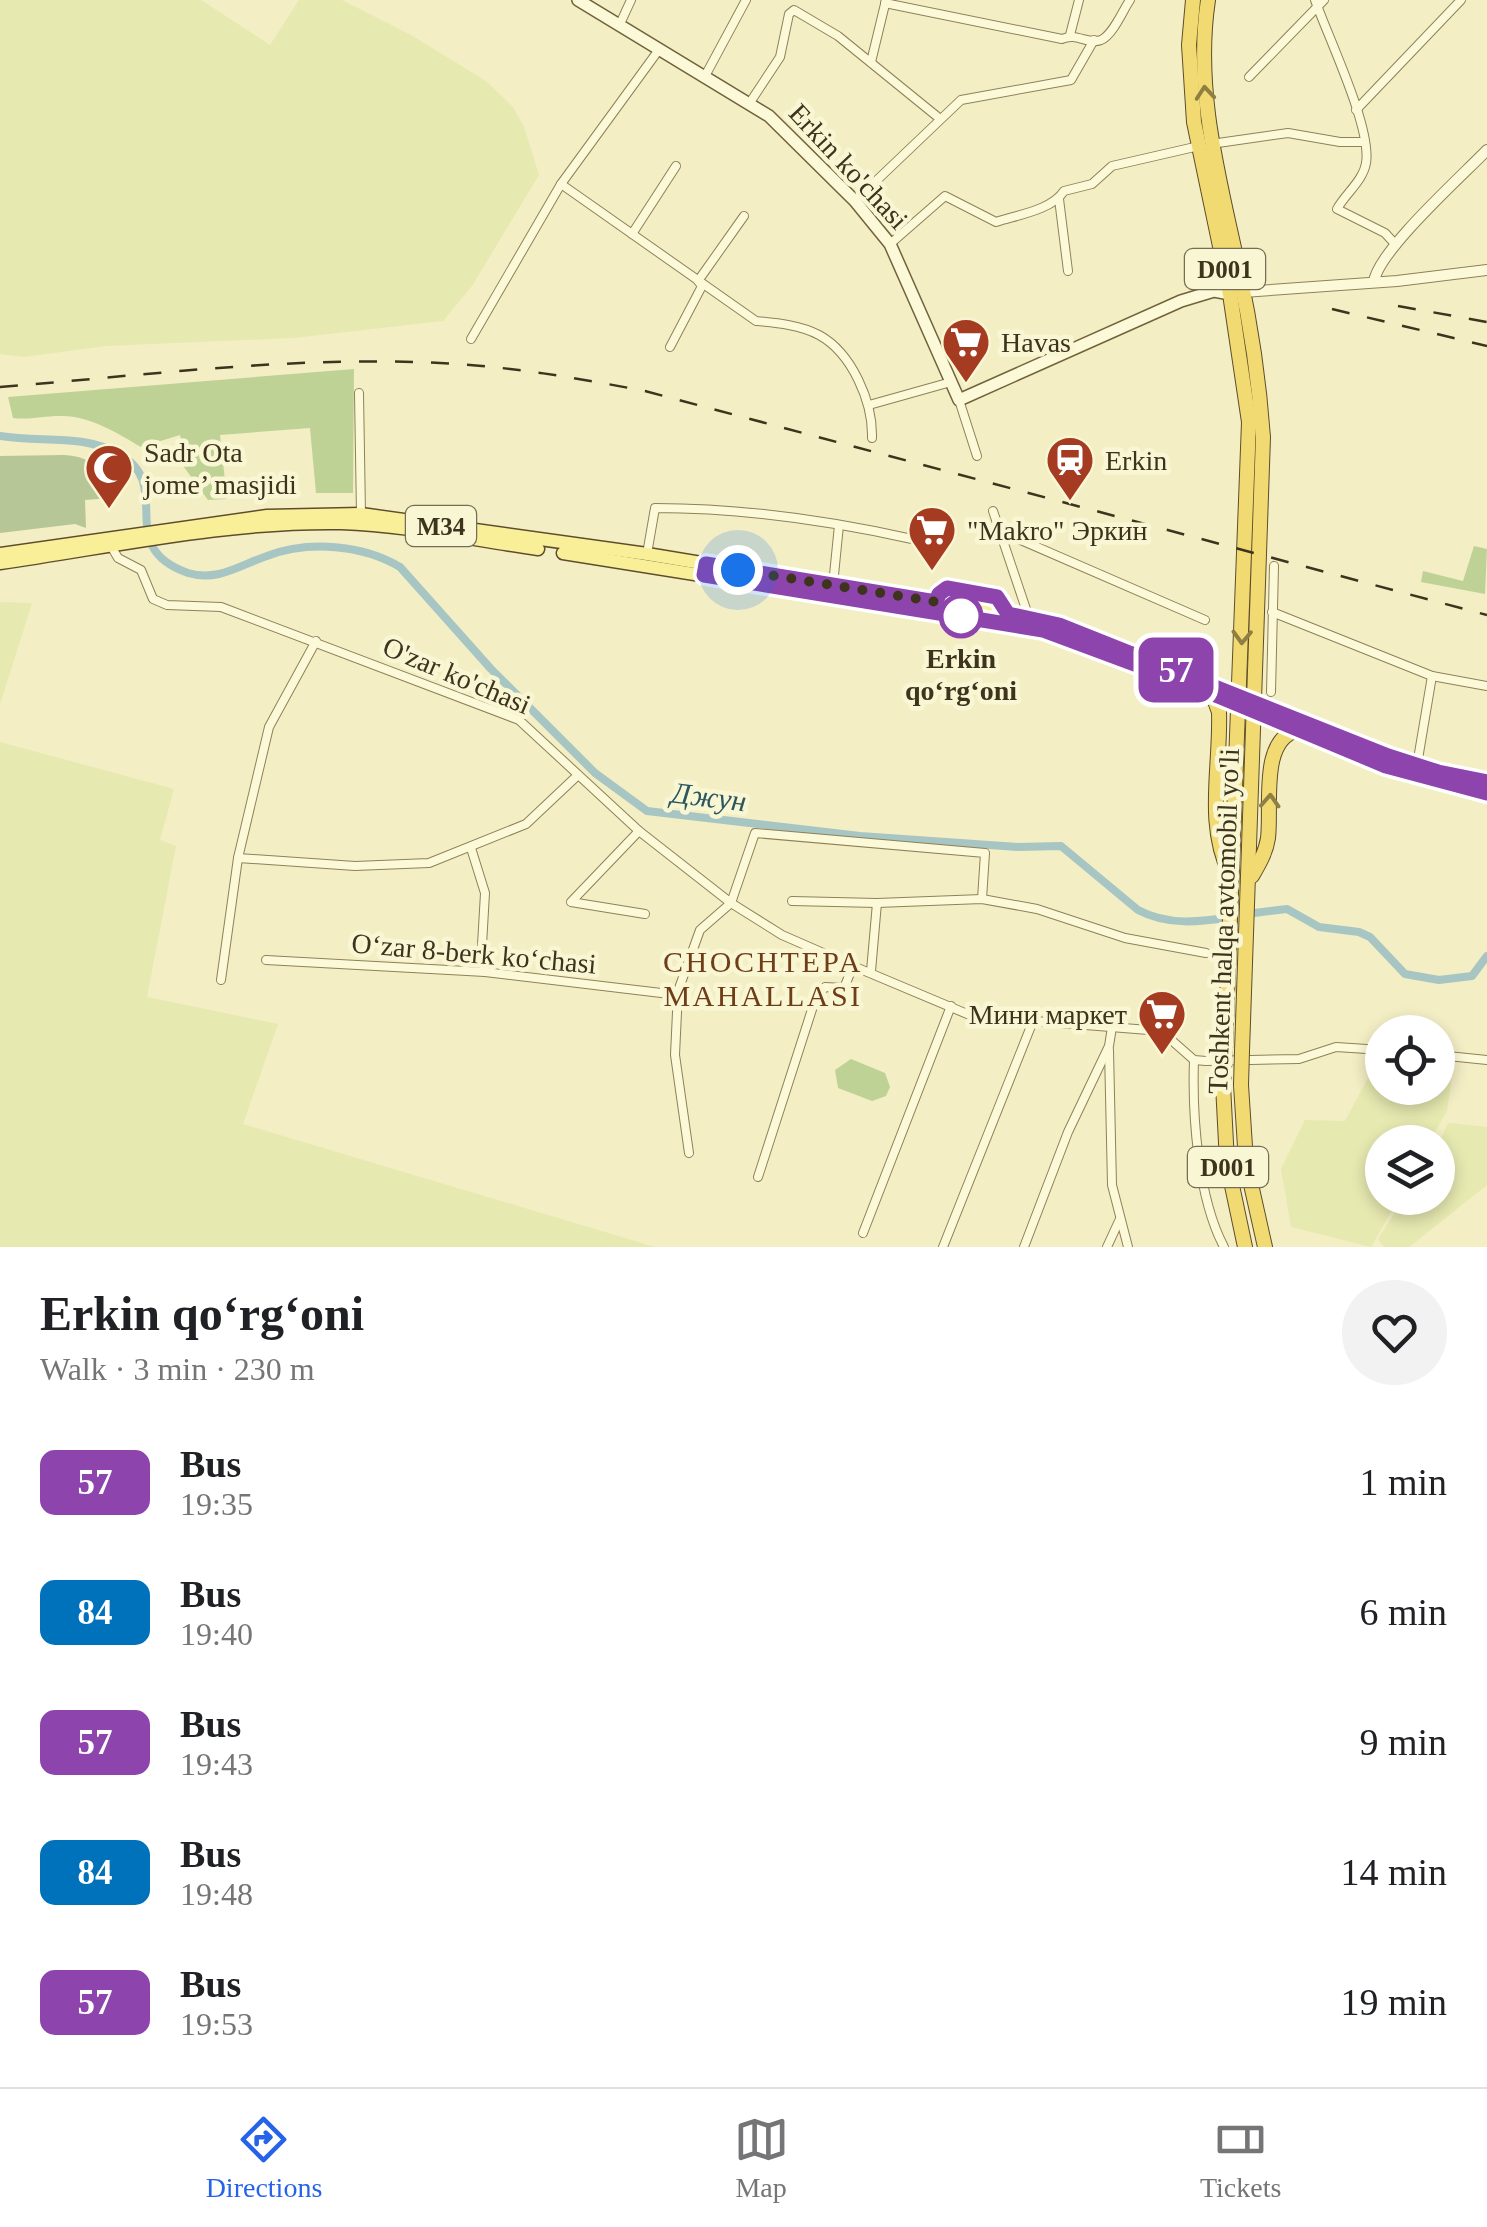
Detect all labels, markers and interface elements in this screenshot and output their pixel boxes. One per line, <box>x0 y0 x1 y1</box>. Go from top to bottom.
one-way arrow <box>1195 85 1217 101</box>
street label: Erkin ko'chasi <box>783 97 915 235</box>
road number: D001 <box>1185 249 1265 289</box>
supermarket icon: Havas <box>940 316 992 384</box>
place label: Havas <box>1001 327 1071 358</box>
station icon: Erkin <box>1044 434 1096 502</box>
place label: Sadr Ota jome’ masjidi <box>143 437 297 500</box>
mosque icon: Sadr Ota jome’ masjidi <box>83 442 135 510</box>
place label: Erkin <box>1105 445 1167 476</box>
supermarket icon: "Makro" Эркин <box>906 504 958 572</box>
road number: M34 <box>406 506 476 546</box>
place label: "Makro" Эркин <box>967 515 1148 546</box>
your location <box>713 545 763 595</box>
marker: Erkin qoʻrgʻoni <box>940 595 982 637</box>
one-way arrow <box>1232 629 1253 645</box>
street label: O'zar ko'chasi <box>378 631 535 720</box>
line badge: 57 <box>1131 638 1221 702</box>
place label: Erkin qoʻrgʻoni <box>905 643 1017 706</box>
text: 57 <box>1159 651 1194 690</box>
street label: Toshkent halqa avtomobil yo'li <box>1202 747 1245 1094</box>
water label: Джун <box>667 775 748 817</box>
one-way arrow <box>1259 792 1280 808</box>
street label: Oʻzar 8-berk koʻchasi <box>350 927 598 980</box>
district label: CHOCHTEPA MAHALLASI <box>663 945 863 1012</box>
supermarket icon: Мини маркет <box>1136 988 1188 1056</box>
place label: Мини маркет <box>969 999 1127 1030</box>
map controls <box>1365 1015 1455 1215</box>
button: locate <box>1365 1015 1455 1105</box>
button: layers <box>1365 1125 1455 1215</box>
road number: D001 <box>1188 1147 1268 1187</box>
button: heart <box>1342 1280 1447 1385</box>
text: Erkin qoʻrgʻoni <box>40 1287 364 1340</box>
text: Walk · 3 min · 230 m <box>40 1351 315 1387</box>
text: Bus <box>180 1443 241 1485</box>
text: 1 min <box>1359 1461 1447 1503</box>
text: 57 <box>78 1463 113 1502</box>
text: 19:35 <box>180 1486 253 1522</box>
text: Bus <box>180 1573 241 1615</box>
text: 6 min <box>1359 1591 1447 1633</box>
text: 84 <box>78 1593 113 1632</box>
text: 19:40 <box>180 1616 253 1652</box>
text: Bus <box>180 1703 241 1745</box>
text: 9 min <box>1359 1721 1447 1763</box>
text: 57 <box>78 1723 113 1762</box>
text: 19:43 <box>180 1746 253 1782</box>
text: Bus <box>180 1833 241 1875</box>
text: 14 min <box>1340 1851 1447 1893</box>
text: 84 <box>78 1853 113 1892</box>
text: 19:48 <box>180 1876 253 1912</box>
text: Bus <box>180 1963 241 2005</box>
text: 19 min <box>1340 1981 1447 2023</box>
text: 57 <box>78 1983 113 2022</box>
text: 19:53 <box>180 2006 253 2042</box>
tab: Directions <box>206 2112 322 2204</box>
tab: Map <box>734 2112 789 2204</box>
tab: Tickets <box>1200 2112 1281 2204</box>

